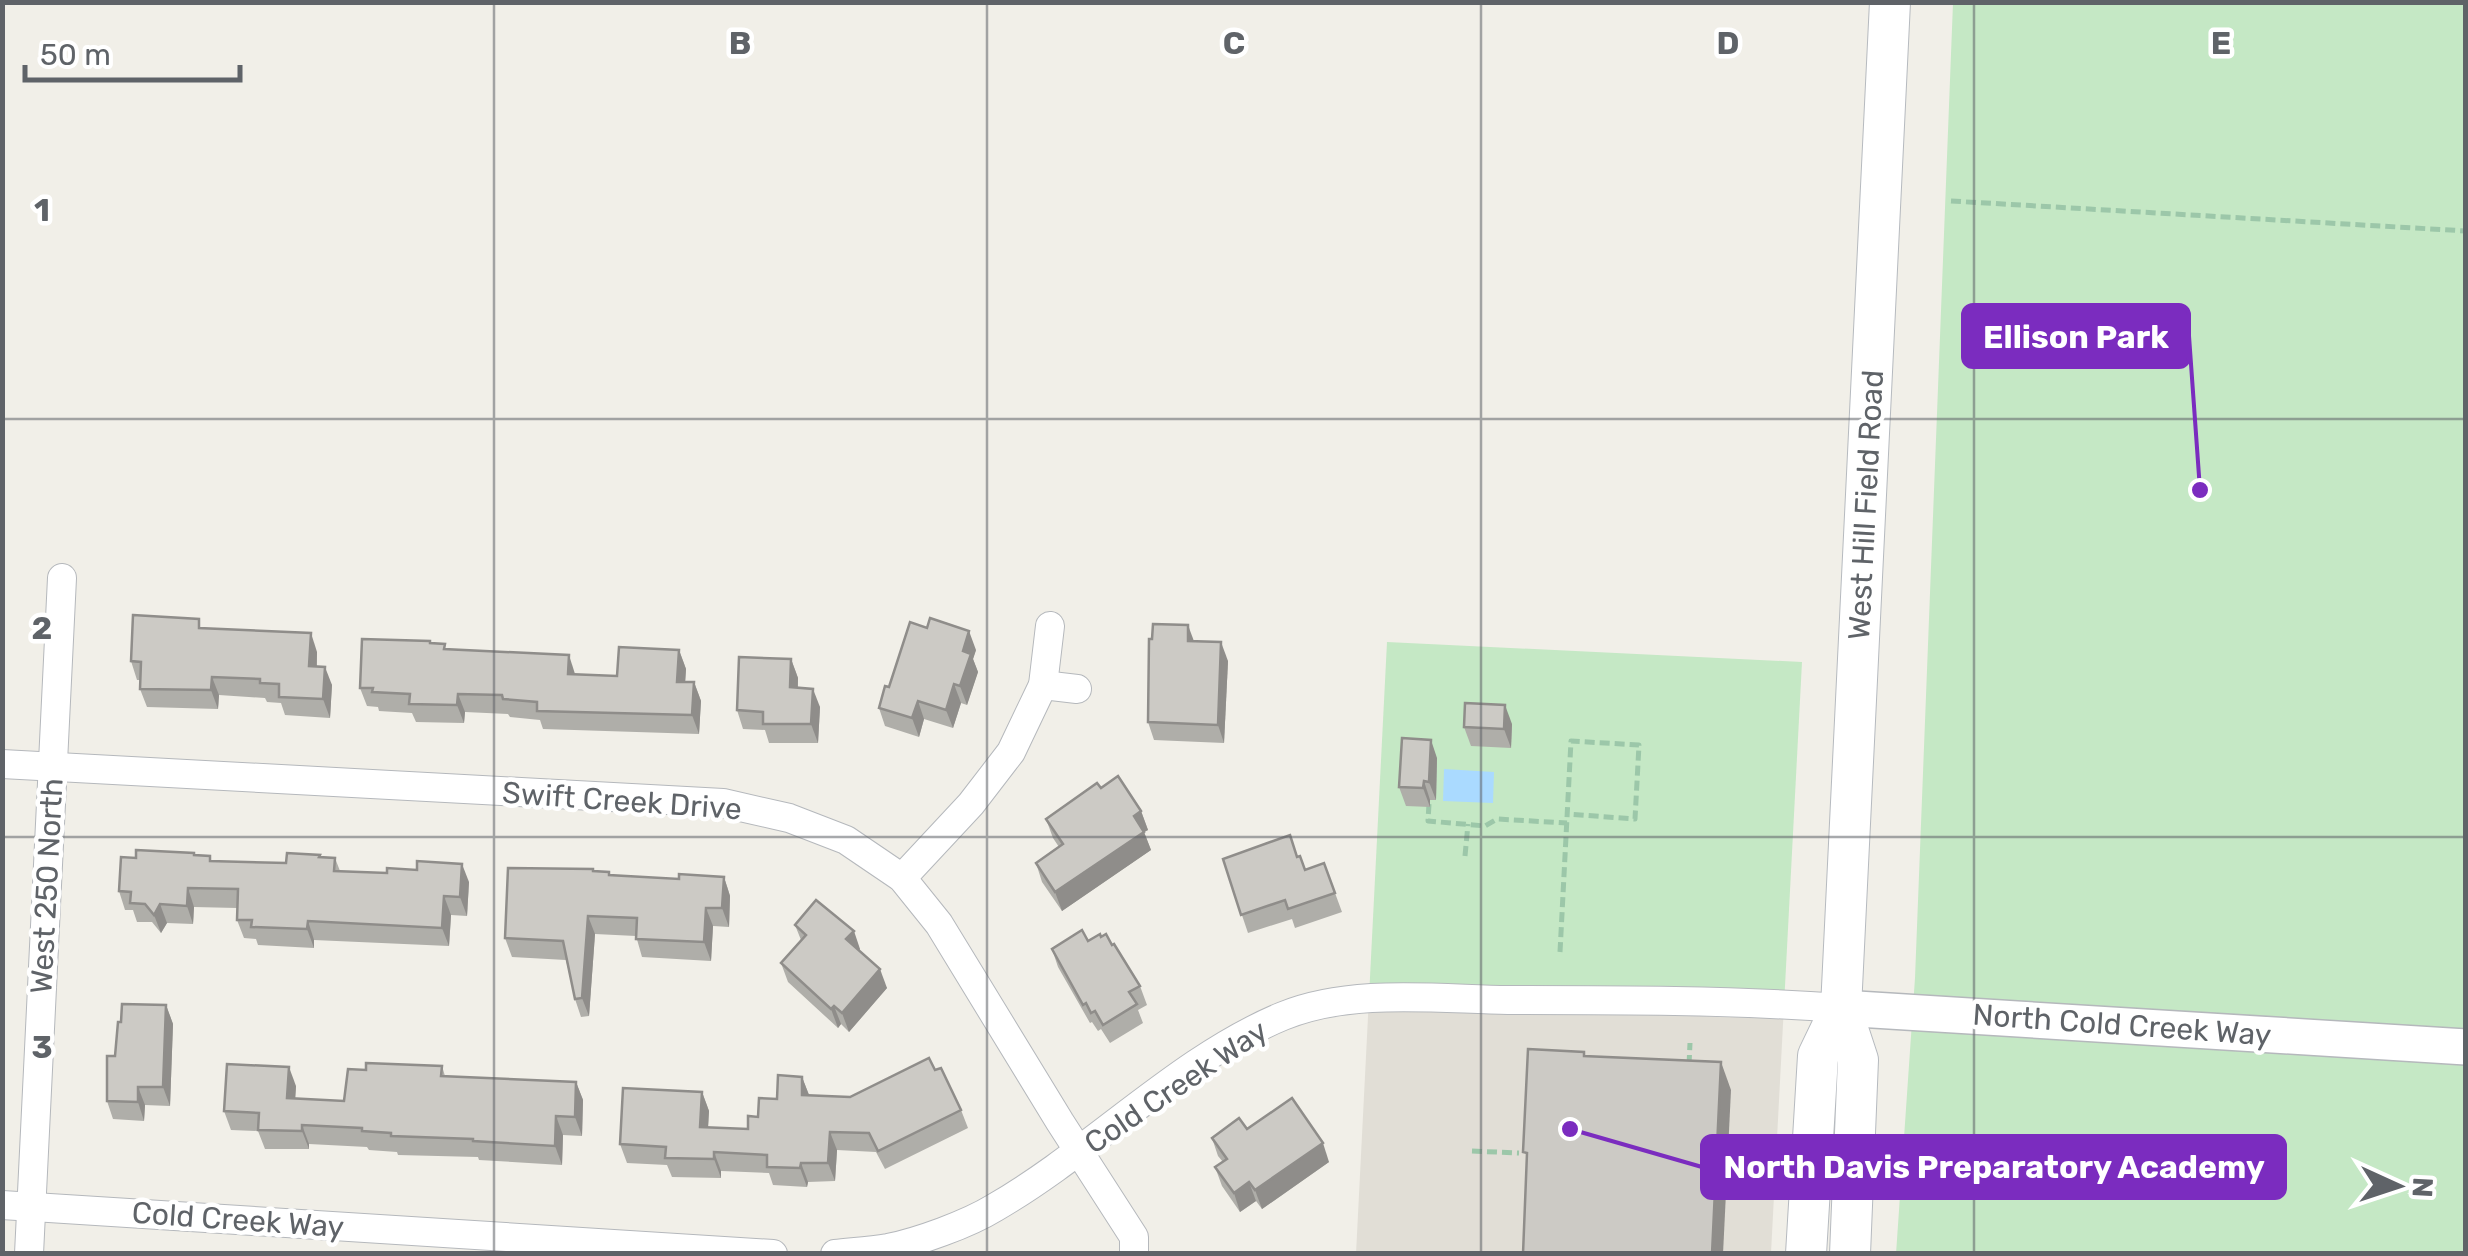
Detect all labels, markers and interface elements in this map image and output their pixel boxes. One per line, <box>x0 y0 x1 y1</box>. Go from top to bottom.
scale bar <box>25 20 240 82</box>
text: B <box>729 24 751 62</box>
text: C <box>1223 24 1245 62</box>
text: D <box>1717 24 1739 62</box>
text: E <box>2211 24 2231 62</box>
text: 50 m <box>40 37 111 73</box>
text: 1 <box>34 191 50 229</box>
callout: Ellison Park <box>1963 305 2189 367</box>
text: Ellison Park <box>1983 318 2169 356</box>
street label: West Hill Field Road <box>1841 369 1891 641</box>
text: 2 <box>32 609 52 647</box>
street label: Swift Creek Drive <box>501 775 743 827</box>
street label: West 250 North <box>23 777 71 995</box>
street label: North Cold Creek Way <box>1971 997 2273 1053</box>
street label: Cold Creek Way <box>1078 1013 1274 1161</box>
text: 3 <box>31 1028 53 1066</box>
callout: North Davis Preparatory Academy <box>1702 1136 2285 1198</box>
north arrow <box>2348 1136 2448 1236</box>
text: North Davis Preparatory Academy <box>1723 1148 2265 1186</box>
text: N <box>2405 1176 2439 1198</box>
street label: Cold Creek Way <box>131 1195 345 1245</box>

